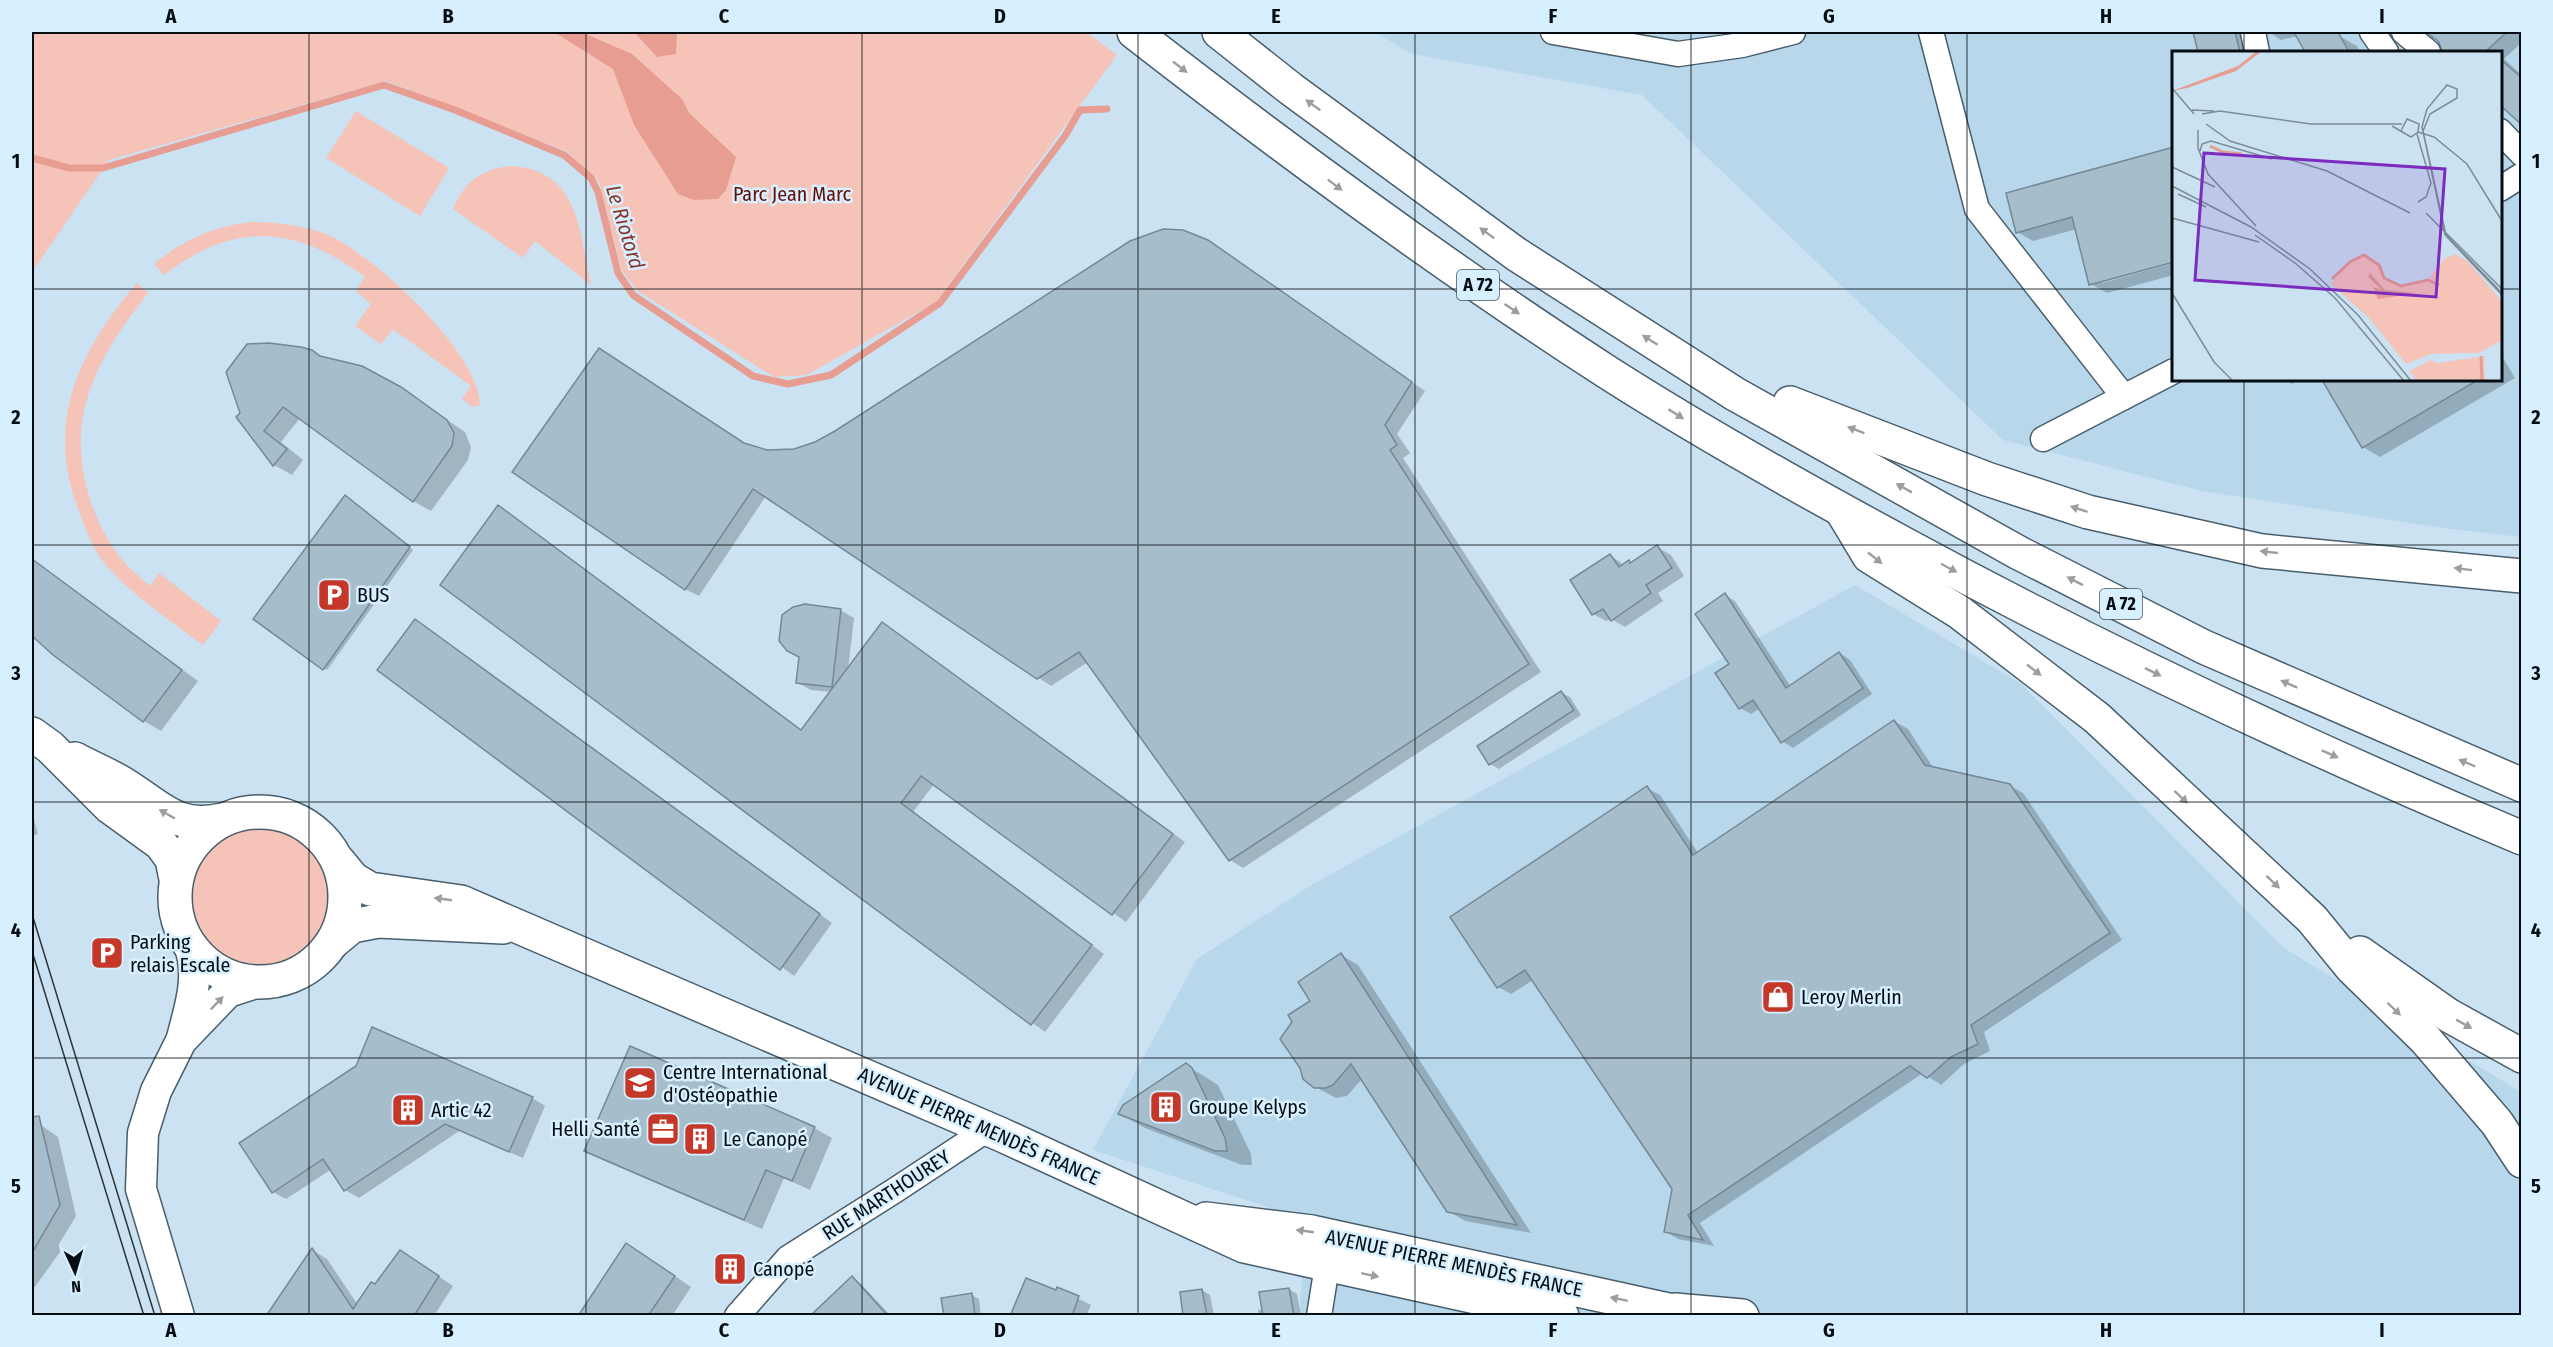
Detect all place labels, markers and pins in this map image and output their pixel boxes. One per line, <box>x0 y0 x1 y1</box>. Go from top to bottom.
parking icon: BUS <box>316 577 352 613</box>
place label: BUS <box>357 583 390 607</box>
place label: Parking relais Escale <box>130 930 230 977</box>
parking icon: Parking relais Escale <box>89 935 125 971</box>
shop icon: Leroy Merlin <box>1760 979 1796 1015</box>
place label: Leroy Merlin <box>1801 985 1902 1009</box>
place label: Centre International d'Ostéopathie <box>663 1060 827 1107</box>
school or university icon: Centre International d'Ostéopathie <box>622 1065 658 1101</box>
building icon: Groupe Kelyps <box>1148 1089 1184 1125</box>
building icon: Artic 42 <box>390 1092 426 1128</box>
place label: Groupe Kelyps <box>1189 1095 1306 1119</box>
place label: Artic 42 <box>431 1098 492 1122</box>
office icon: Helli Santé <box>645 1111 681 1147</box>
place label: Helli Santé <box>551 1117 640 1141</box>
building icon: Le Canopé <box>682 1121 718 1157</box>
place label: Le Canopé <box>723 1127 807 1151</box>
building icon: Canopé <box>712 1251 748 1287</box>
place label: Canopé <box>753 1257 814 1281</box>

